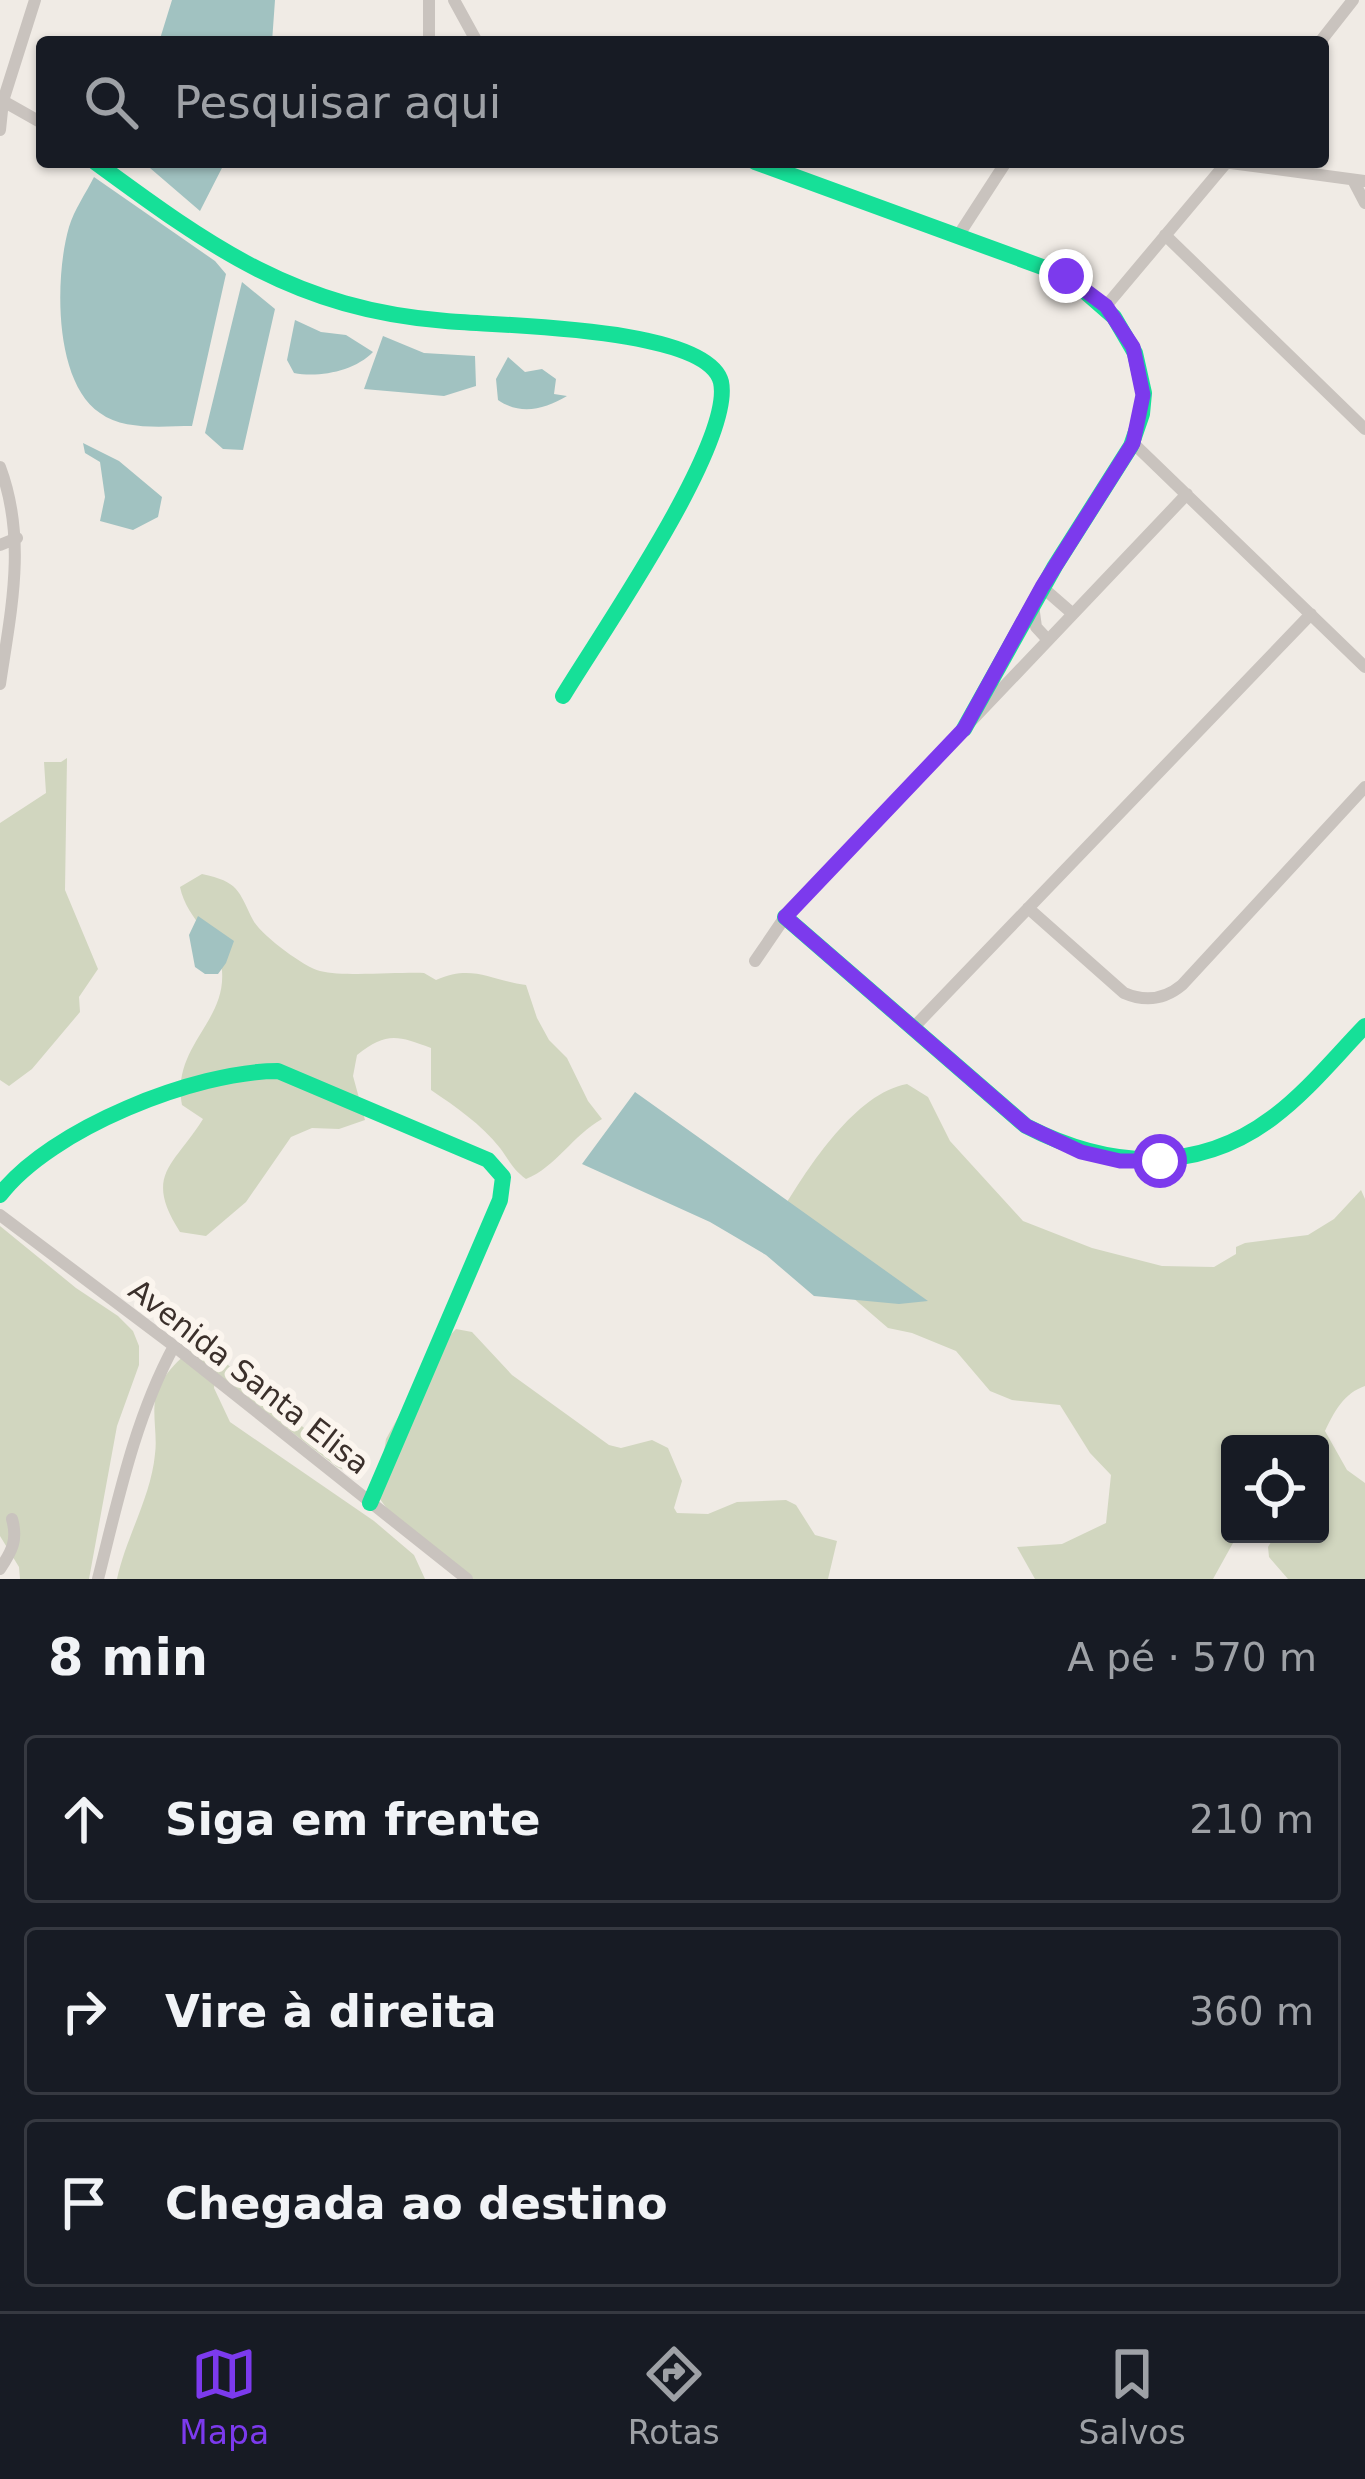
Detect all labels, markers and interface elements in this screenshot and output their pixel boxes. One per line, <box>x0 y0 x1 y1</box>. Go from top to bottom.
search box <box>36 36 1329 168</box>
icon: search <box>78 69 144 135</box>
text: Pesquisar aqui <box>174 76 501 129</box>
route end <box>1039 249 1093 303</box>
route start <box>1133 1134 1187 1188</box>
street label: Avenida Santa Elisa <box>122 1272 376 1481</box>
map controls <box>1221 1435 1329 1543</box>
button: locate <box>1221 1435 1329 1543</box>
text: 8 min <box>48 1628 208 1687</box>
text: A pé · 570 m <box>1067 1635 1317 1680</box>
icon: ahead <box>51 1786 117 1852</box>
text: Siga em frente <box>165 1793 541 1846</box>
text: 210 m <box>1189 1797 1314 1842</box>
icon: right <box>51 1978 117 2044</box>
text: Vire à direita <box>165 1985 497 2038</box>
text: 360 m <box>1189 1989 1314 2034</box>
icon: arrive <box>51 2170 117 2236</box>
text: Chegada ao destino <box>165 2177 668 2230</box>
tab: Mapa <box>179 2341 269 2452</box>
tab: Rotas <box>628 2341 720 2452</box>
tab: Salvos <box>1078 2341 1186 2452</box>

